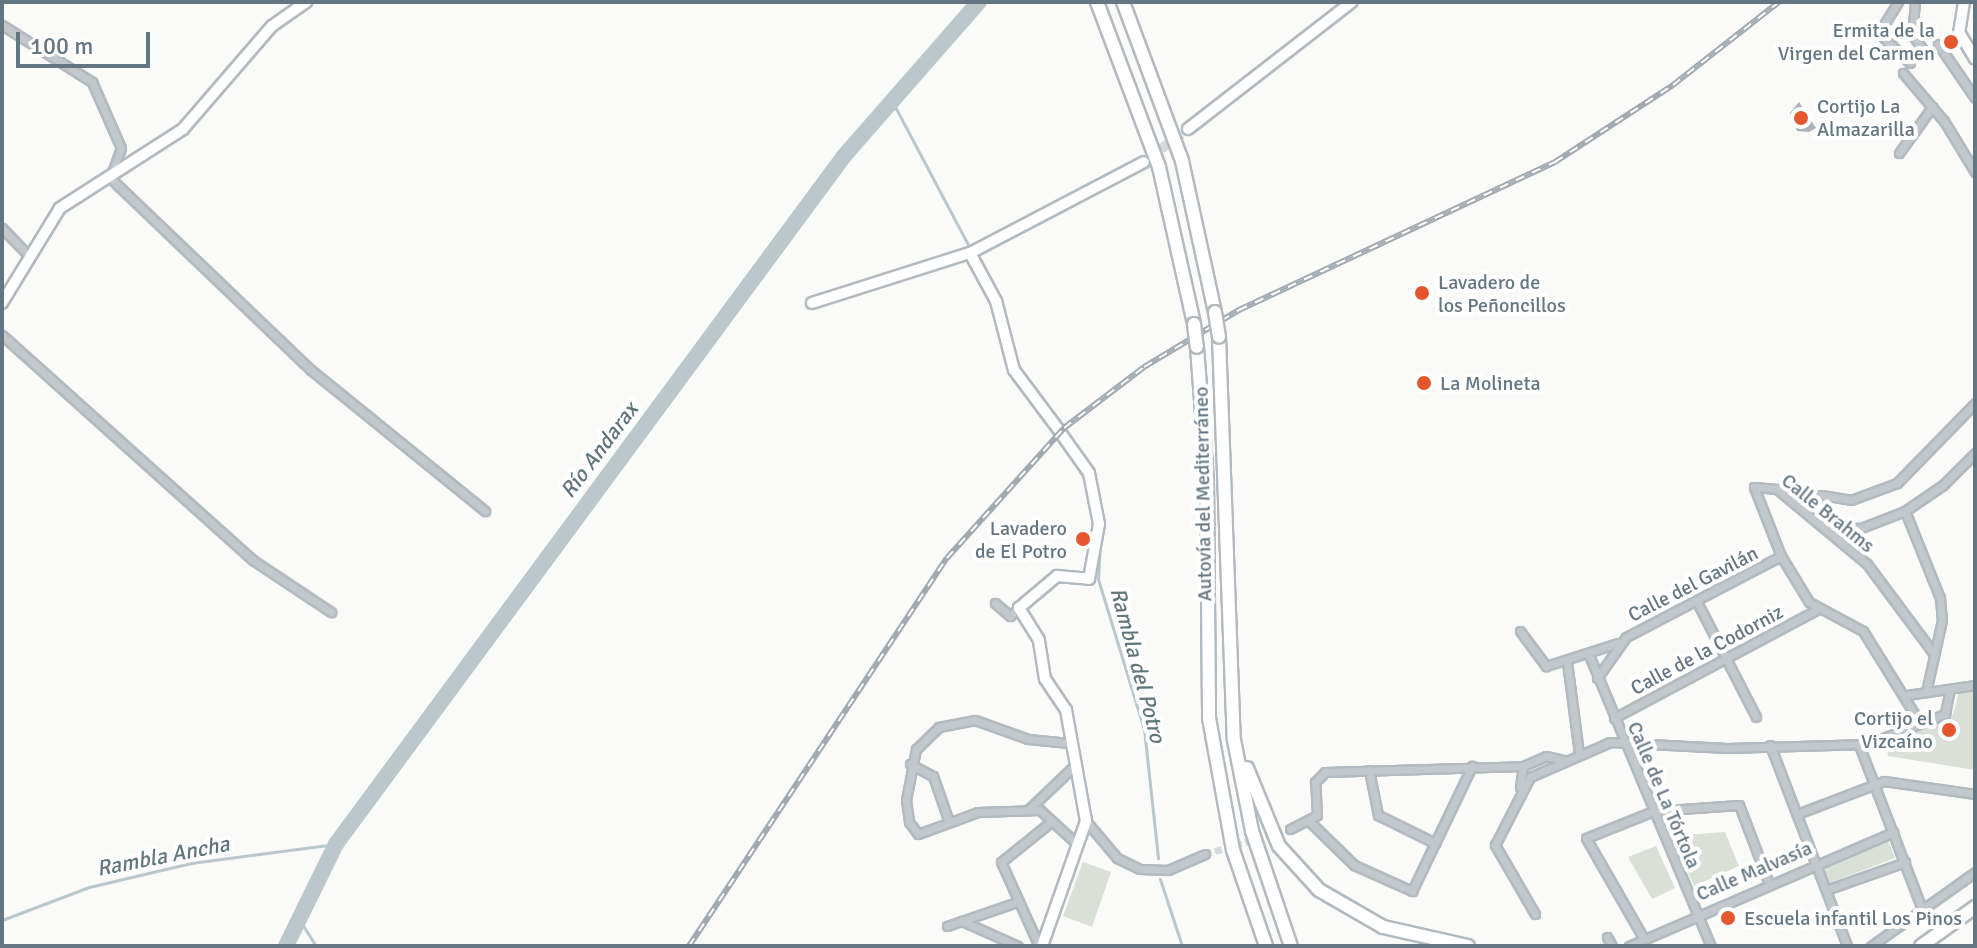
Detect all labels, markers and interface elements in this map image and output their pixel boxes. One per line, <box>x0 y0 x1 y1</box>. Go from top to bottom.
scale bar <box>20 16 154 66</box>
place label: Ermita de la Virgen del Carmen <box>1778 18 1935 65</box>
text: 100 m <box>30 31 93 61</box>
marker: Ermita de la Virgen del Carmen <box>1942 33 1960 51</box>
place label: Cortijo La Almazarilla <box>1817 94 1915 141</box>
marker: Cortijo La Almazarilla <box>1792 109 1810 127</box>
place label: Lavadero de los Peñoncillos <box>1438 270 1566 317</box>
marker: Lavadero de los Peñoncillos <box>1413 284 1431 302</box>
place label: La Molineta <box>1440 371 1541 395</box>
marker: La Molineta <box>1415 374 1433 392</box>
street label: Autovía del Mediterráneo <box>1189 386 1217 602</box>
water label: Río Andarax <box>554 397 644 503</box>
street label: Calle Brahms <box>1777 468 1879 558</box>
place label: Lavadero de El Potro <box>975 516 1067 563</box>
marker: Lavadero de El Potro <box>1074 530 1092 548</box>
street label: Calle del Gavilán <box>1624 541 1762 627</box>
water label: Rambla del Potro <box>1105 584 1171 746</box>
street label: Calle de la Codorniz <box>1627 600 1787 700</box>
place label: Cortijo el Vizcaíno <box>1854 706 1933 753</box>
street label: Calle de La Tórtola <box>1622 718 1706 872</box>
marker: Cortijo el Vizcaíno <box>1940 721 1958 739</box>
water label: Rambla Ancha <box>94 830 232 882</box>
street label: Calle Malvasía <box>1693 836 1815 906</box>
place label: Escuela infantil Los Pinos <box>1744 906 1962 930</box>
marker: Escuela infantil Los Pinos <box>1719 909 1737 927</box>

